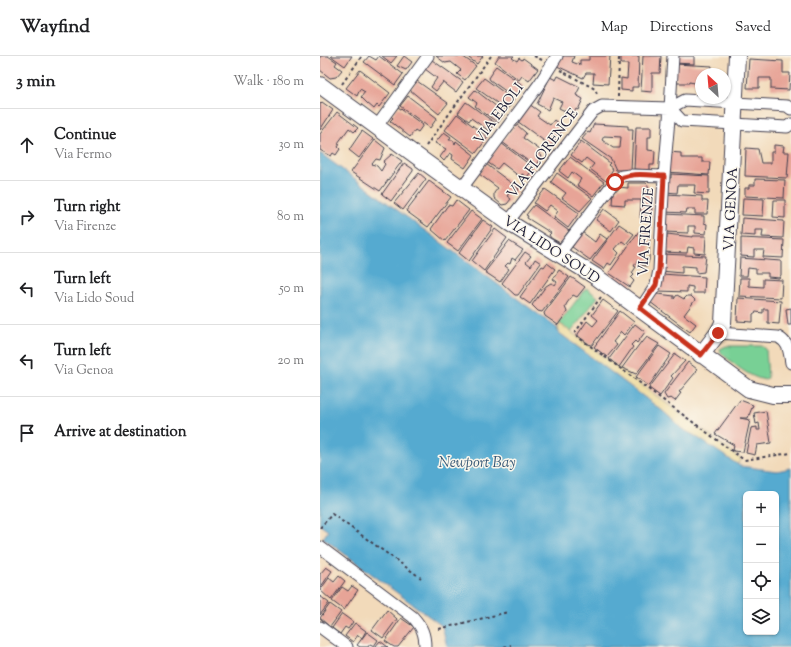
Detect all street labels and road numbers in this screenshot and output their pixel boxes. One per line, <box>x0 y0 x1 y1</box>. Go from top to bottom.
street label: VIA EBOLI <box>470 79 530 149</box>
street label: VIA FLORENCE <box>503 105 584 203</box>
street label: VIA GENOA <box>720 166 744 252</box>
street label: VIA FIRENZE <box>634 187 660 277</box>
street label: VIA LIDO SOUD <box>498 212 603 290</box>

